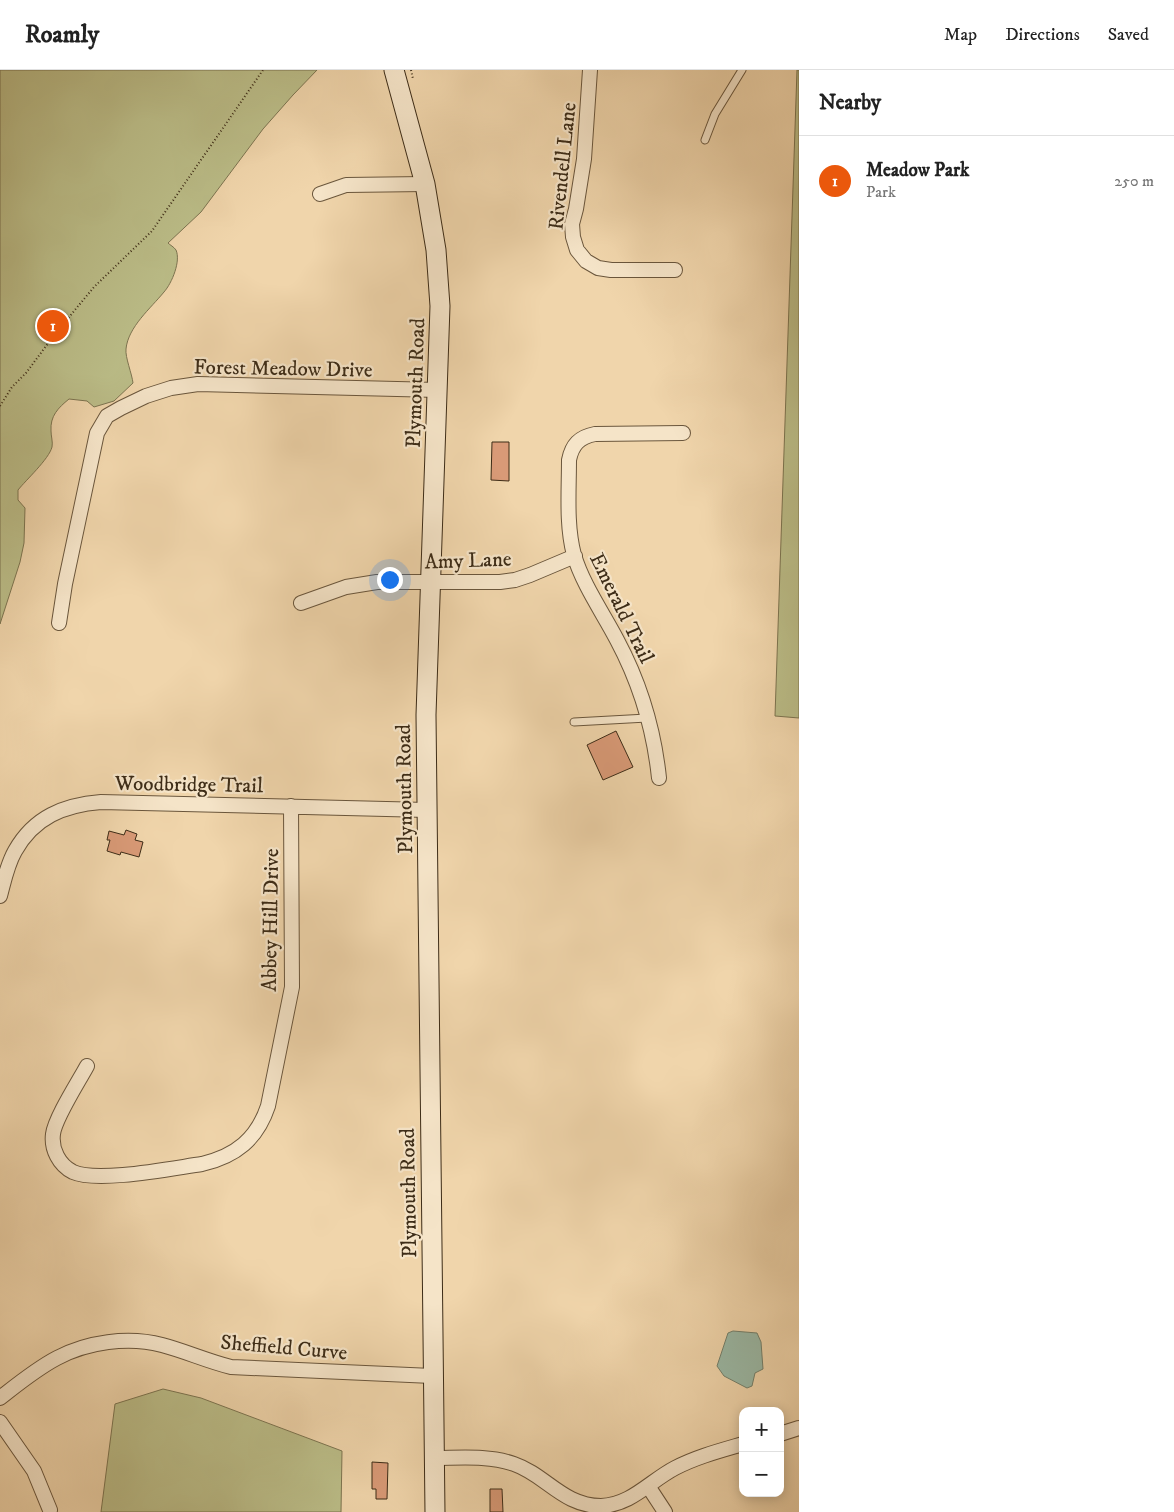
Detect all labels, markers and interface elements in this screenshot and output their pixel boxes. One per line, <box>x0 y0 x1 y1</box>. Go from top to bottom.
text: Roamly <box>25 20 99 50</box>
text: Map <box>944 24 977 46</box>
text: Directions <box>1005 24 1080 46</box>
text: Saved <box>1108 24 1149 46</box>
text: Nearby <box>819 90 881 116</box>
street label: Rivendell Lane <box>543 101 583 231</box>
text: Meadow Park <box>866 159 969 182</box>
text: 1 <box>832 171 838 191</box>
text: 250 m <box>1114 171 1154 191</box>
text: Park <box>866 182 896 202</box>
pin: 1 <box>37 307 69 345</box>
street label: Plymouth Road <box>401 317 431 448</box>
street label: Forest Meadow Drive <box>193 354 373 384</box>
street label: Amy Lane <box>424 546 512 576</box>
street label: Emerald Trail <box>583 549 659 668</box>
your location <box>377 567 403 593</box>
street label: Plymouth Road <box>391 723 419 854</box>
street label: Woodbridge Trail <box>114 771 264 799</box>
street label: Abbey Hill Drive <box>257 848 285 992</box>
street label: Plymouth Road <box>395 1127 423 1258</box>
street label: Sheffield Curve <box>219 1330 349 1367</box>
map controls <box>739 1407 784 1497</box>
button: + <box>739 1407 784 1452</box>
button: − <box>739 1452 784 1497</box>

